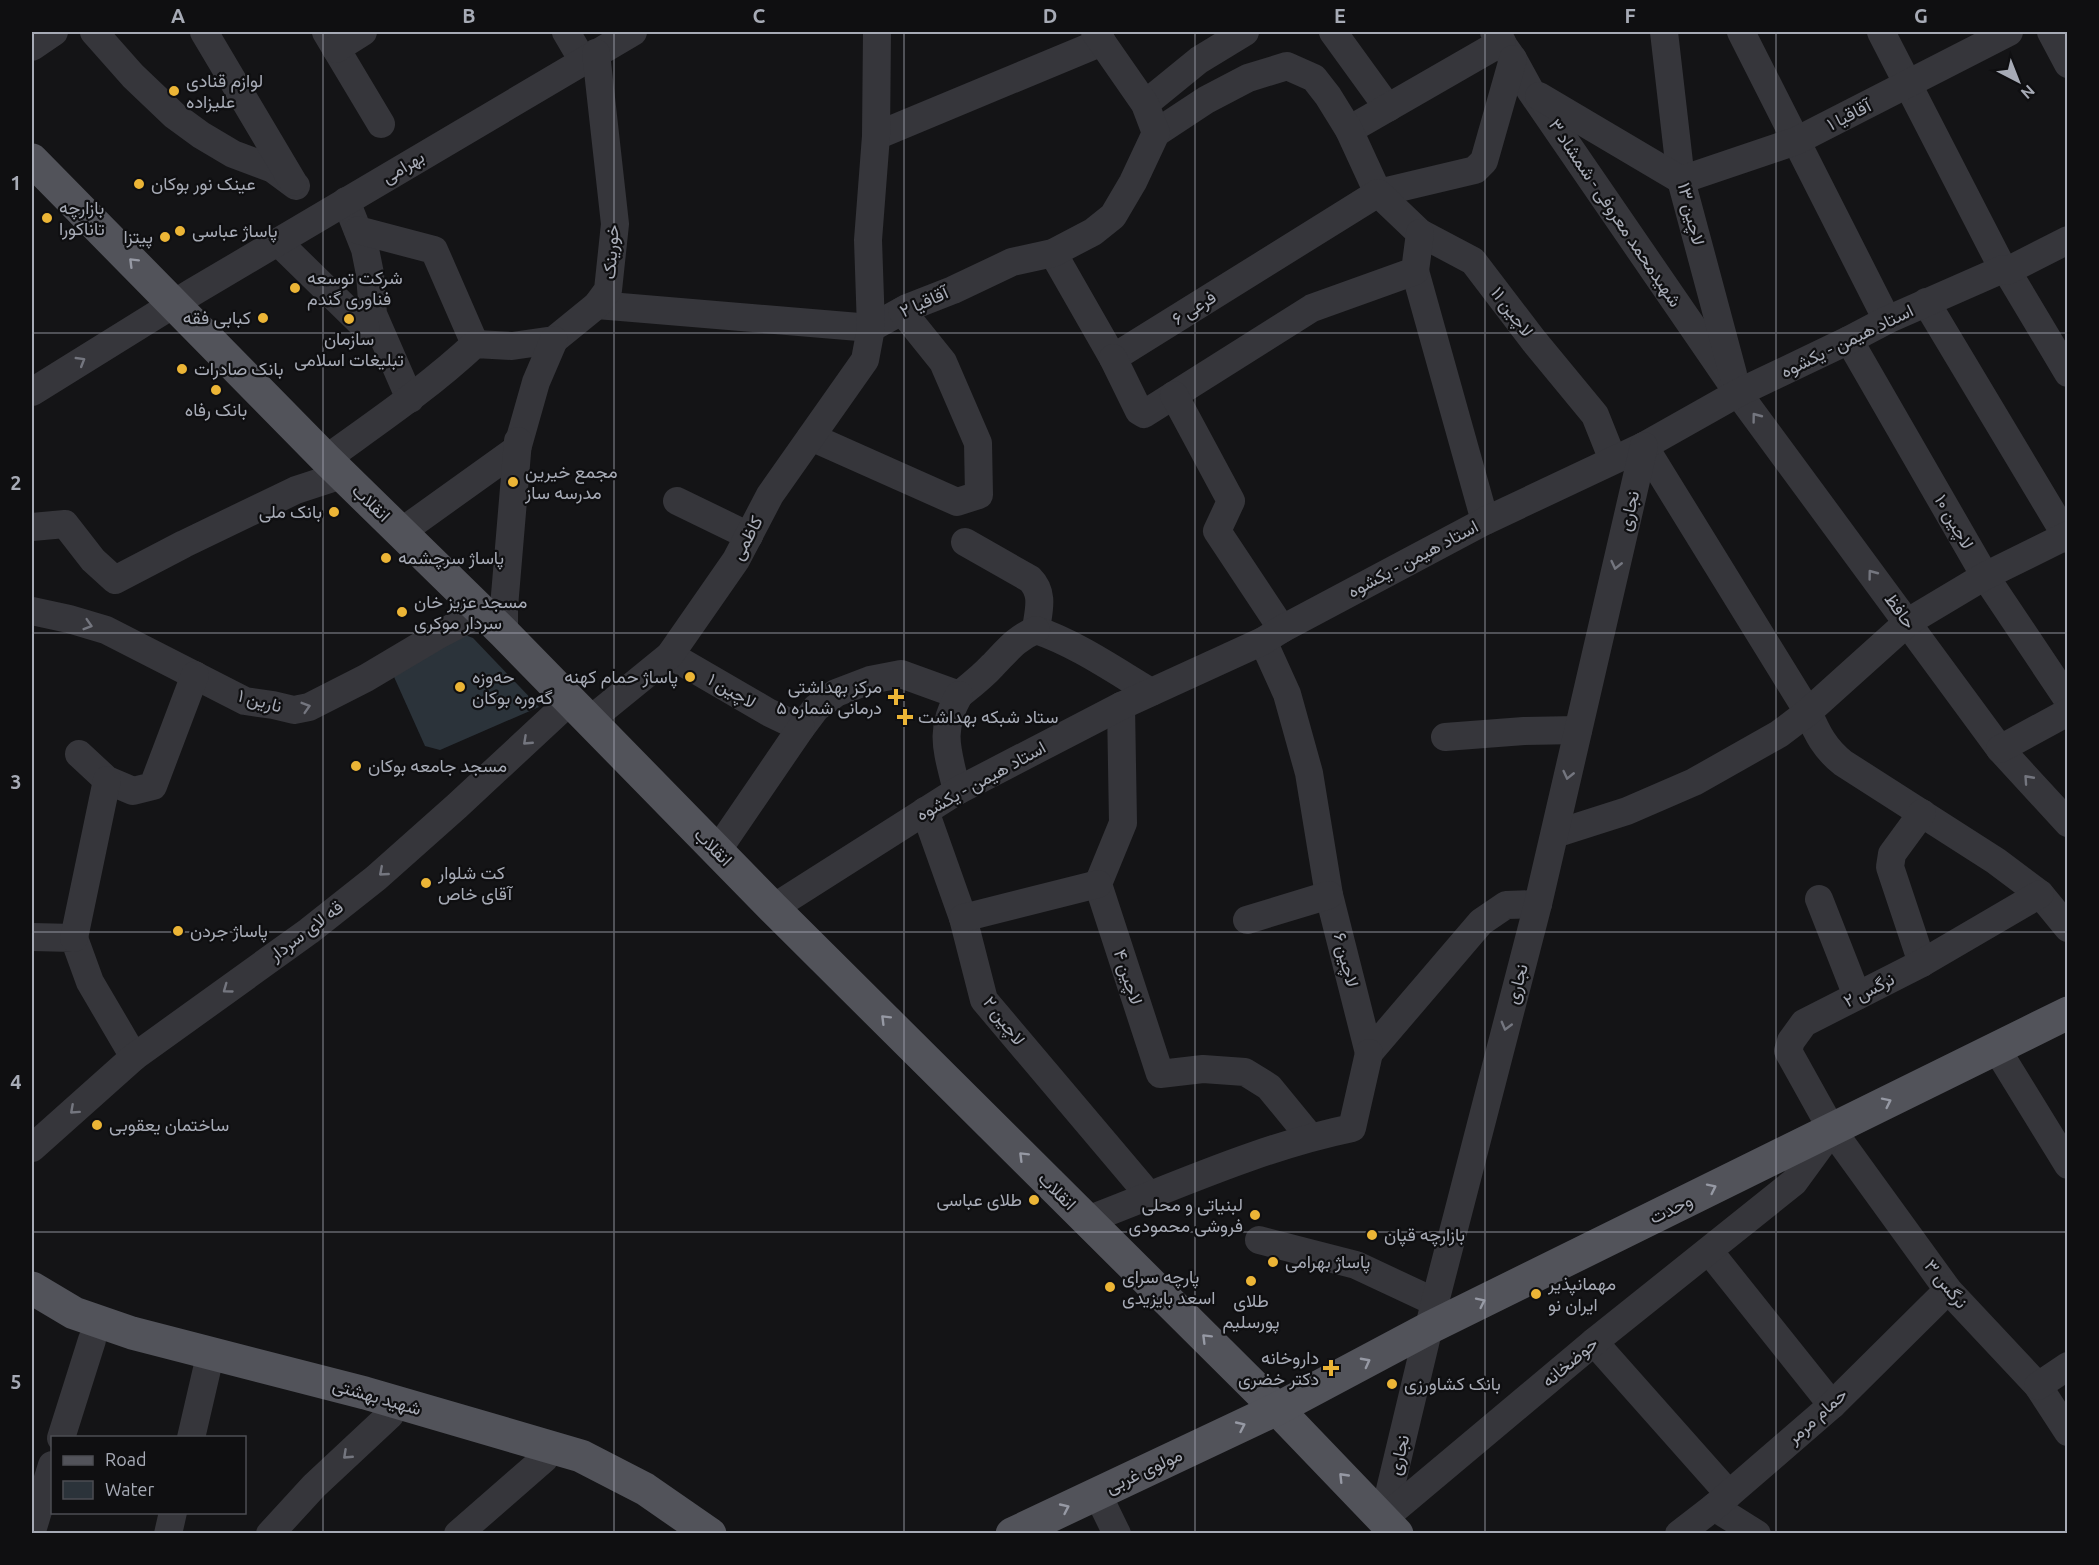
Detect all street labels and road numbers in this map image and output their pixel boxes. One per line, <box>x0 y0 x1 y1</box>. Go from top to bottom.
street label: آقاقیا ۱ <box>1823 94 1876 134</box>
street label: شهیدمحمد معروفی - شمشاد ۳ <box>1544 115 1686 311</box>
street label: بهرامی <box>378 146 428 188</box>
street label: لاچین ۱۳ <box>1672 180 1709 248</box>
street label: خورینک <box>598 224 624 280</box>
street label: آقاقیا ۲ <box>896 281 953 321</box>
street label: لاچین ۱۱ <box>1485 283 1538 342</box>
street label: فرعی ۶ <box>1168 286 1220 330</box>
street label: استاد هیمن - یکشوه <box>1777 299 1917 383</box>
street label: انقلاب <box>348 480 395 526</box>
street label: نجاری <box>1614 489 1644 533</box>
street label: لاچین ۱۰ <box>1929 491 1978 554</box>
street label: کاظمی <box>726 512 768 564</box>
street label: استاد هیمن - یکشوه <box>1344 515 1482 603</box>
street label: حافظ <box>1881 589 1920 632</box>
street label: لاچین ۱ <box>704 669 760 714</box>
street label: نارین ۱ <box>236 685 284 717</box>
street label: استاد هیمن - یکشوه <box>912 736 1050 826</box>
street label: انقلاب <box>690 823 737 870</box>
street label: قه لای سردار <box>264 896 348 967</box>
street label: لاچین ۶ <box>1328 931 1363 990</box>
street label: لاچین ۴ <box>1108 947 1147 1008</box>
street label: نجاری <box>1501 961 1533 1007</box>
street label: نرگس ۲ <box>1840 968 1898 1012</box>
street label: لاچین ۲ <box>978 992 1030 1051</box>
street label: انقلاب <box>1034 1167 1081 1214</box>
street label: وحدت <box>1646 1189 1696 1229</box>
street label: نرگس ۳ <box>1920 1255 1972 1313</box>
street label: حوضخانه <box>1537 1332 1603 1392</box>
street label: شهید بهشتی <box>330 1374 424 1420</box>
street label: حمام مرمر <box>1782 1383 1852 1450</box>
street label: نجاری <box>1384 1433 1414 1477</box>
street label: مولوی غربی <box>1102 1444 1186 1498</box>

